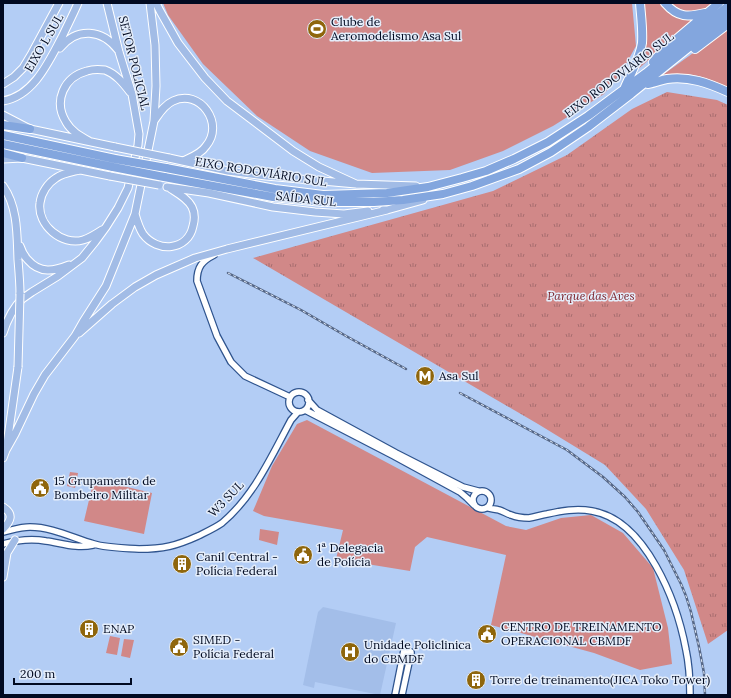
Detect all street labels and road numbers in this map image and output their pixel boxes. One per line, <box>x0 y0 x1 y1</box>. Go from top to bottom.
street label: EIXO L SUL <box>21 11 66 74</box>
street label: SETOR POLICIAL <box>116 14 153 112</box>
street label: EIXO RODOVIÁRIO SUL <box>561 28 676 121</box>
street label: EIXO RODOVIÁRIO SUL <box>194 154 328 189</box>
street label: SAÍDA SUL <box>275 188 337 209</box>
street label: W3 SUL <box>205 477 247 520</box>

